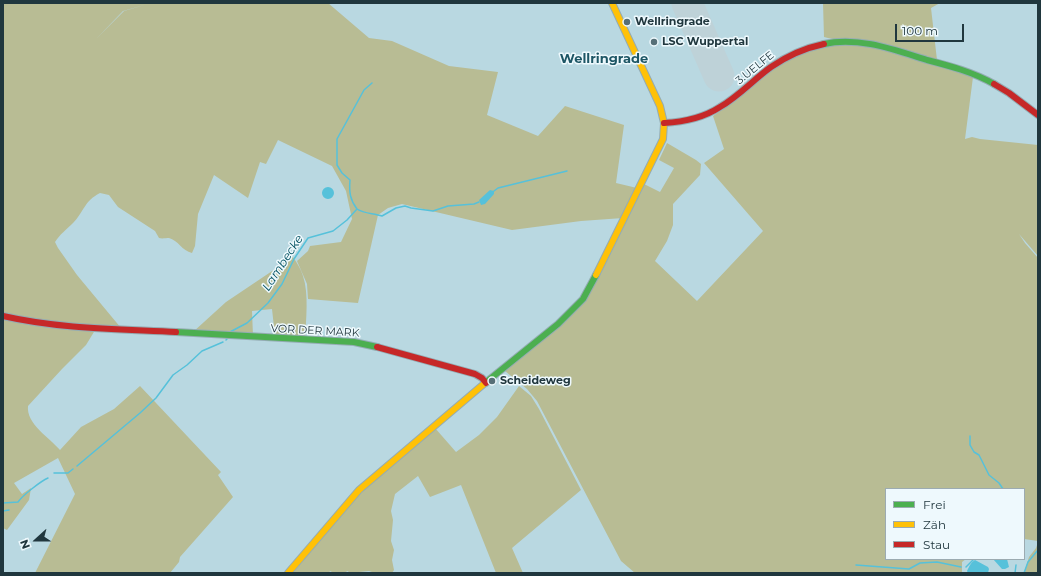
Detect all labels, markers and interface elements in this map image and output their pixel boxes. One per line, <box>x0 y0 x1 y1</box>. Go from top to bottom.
place label: Wellringrade <box>635 15 710 29</box>
scale bar <box>897 16 966 42</box>
marker: Wellringrade <box>622 17 632 27</box>
text: 100 m <box>902 23 938 38</box>
place label: LSC Wuppertal <box>662 35 748 49</box>
marker: LSC Wuppertal <box>649 37 659 47</box>
street label: 3.UELFE <box>733 49 777 87</box>
district label: Wellringrade <box>560 51 648 67</box>
water label: Lambecke <box>260 232 306 294</box>
street label: VOR DER MARK <box>270 322 360 340</box>
place label: Scheideweg <box>500 374 571 388</box>
marker: Scheideweg <box>487 376 497 386</box>
legend <box>885 488 1025 560</box>
text: Frei <box>923 497 946 512</box>
text: Zäh <box>923 517 946 532</box>
north arrow <box>16 520 56 560</box>
text: Stau <box>923 537 950 552</box>
text: N <box>17 538 33 551</box>

